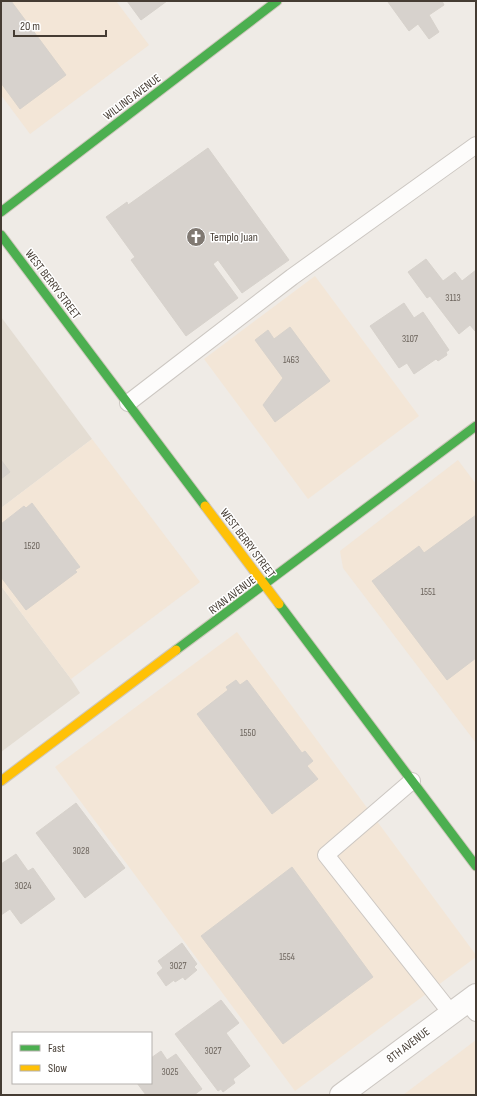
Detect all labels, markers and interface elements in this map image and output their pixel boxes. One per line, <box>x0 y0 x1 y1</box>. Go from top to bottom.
scale bar <box>14 12 106 38</box>
text: 20 m <box>20 19 40 34</box>
street label: WILLING AVENUE <box>101 71 164 124</box>
church icon: Templo Juan <box>185 226 207 248</box>
place label: Templo Juan <box>210 230 258 245</box>
street label: WEST BERRY STREET <box>22 247 84 322</box>
house number: 3113 <box>445 292 461 304</box>
house number: 3107 <box>402 333 418 345</box>
house number: 1463 <box>283 354 299 366</box>
street label: WEST BERRY STREET <box>217 506 279 581</box>
house number: 1520 <box>24 540 40 552</box>
street label: RYAN AVENUE <box>206 573 259 618</box>
house number: 1551 <box>420 586 436 598</box>
house number: 1550 <box>240 727 256 739</box>
house number: 3028 <box>72 845 90 857</box>
house number: 3024 <box>15 880 31 892</box>
house number: 1554 <box>279 951 295 963</box>
house number: 3027 <box>170 960 186 972</box>
street label: 8TH AVENUE <box>384 1024 433 1067</box>
legend <box>12 1032 152 1084</box>
text: Fast <box>48 1041 65 1056</box>
house number: 3027 <box>205 1045 221 1057</box>
text: Slow <box>48 1061 67 1076</box>
house number: 3025 <box>162 1066 178 1078</box>

